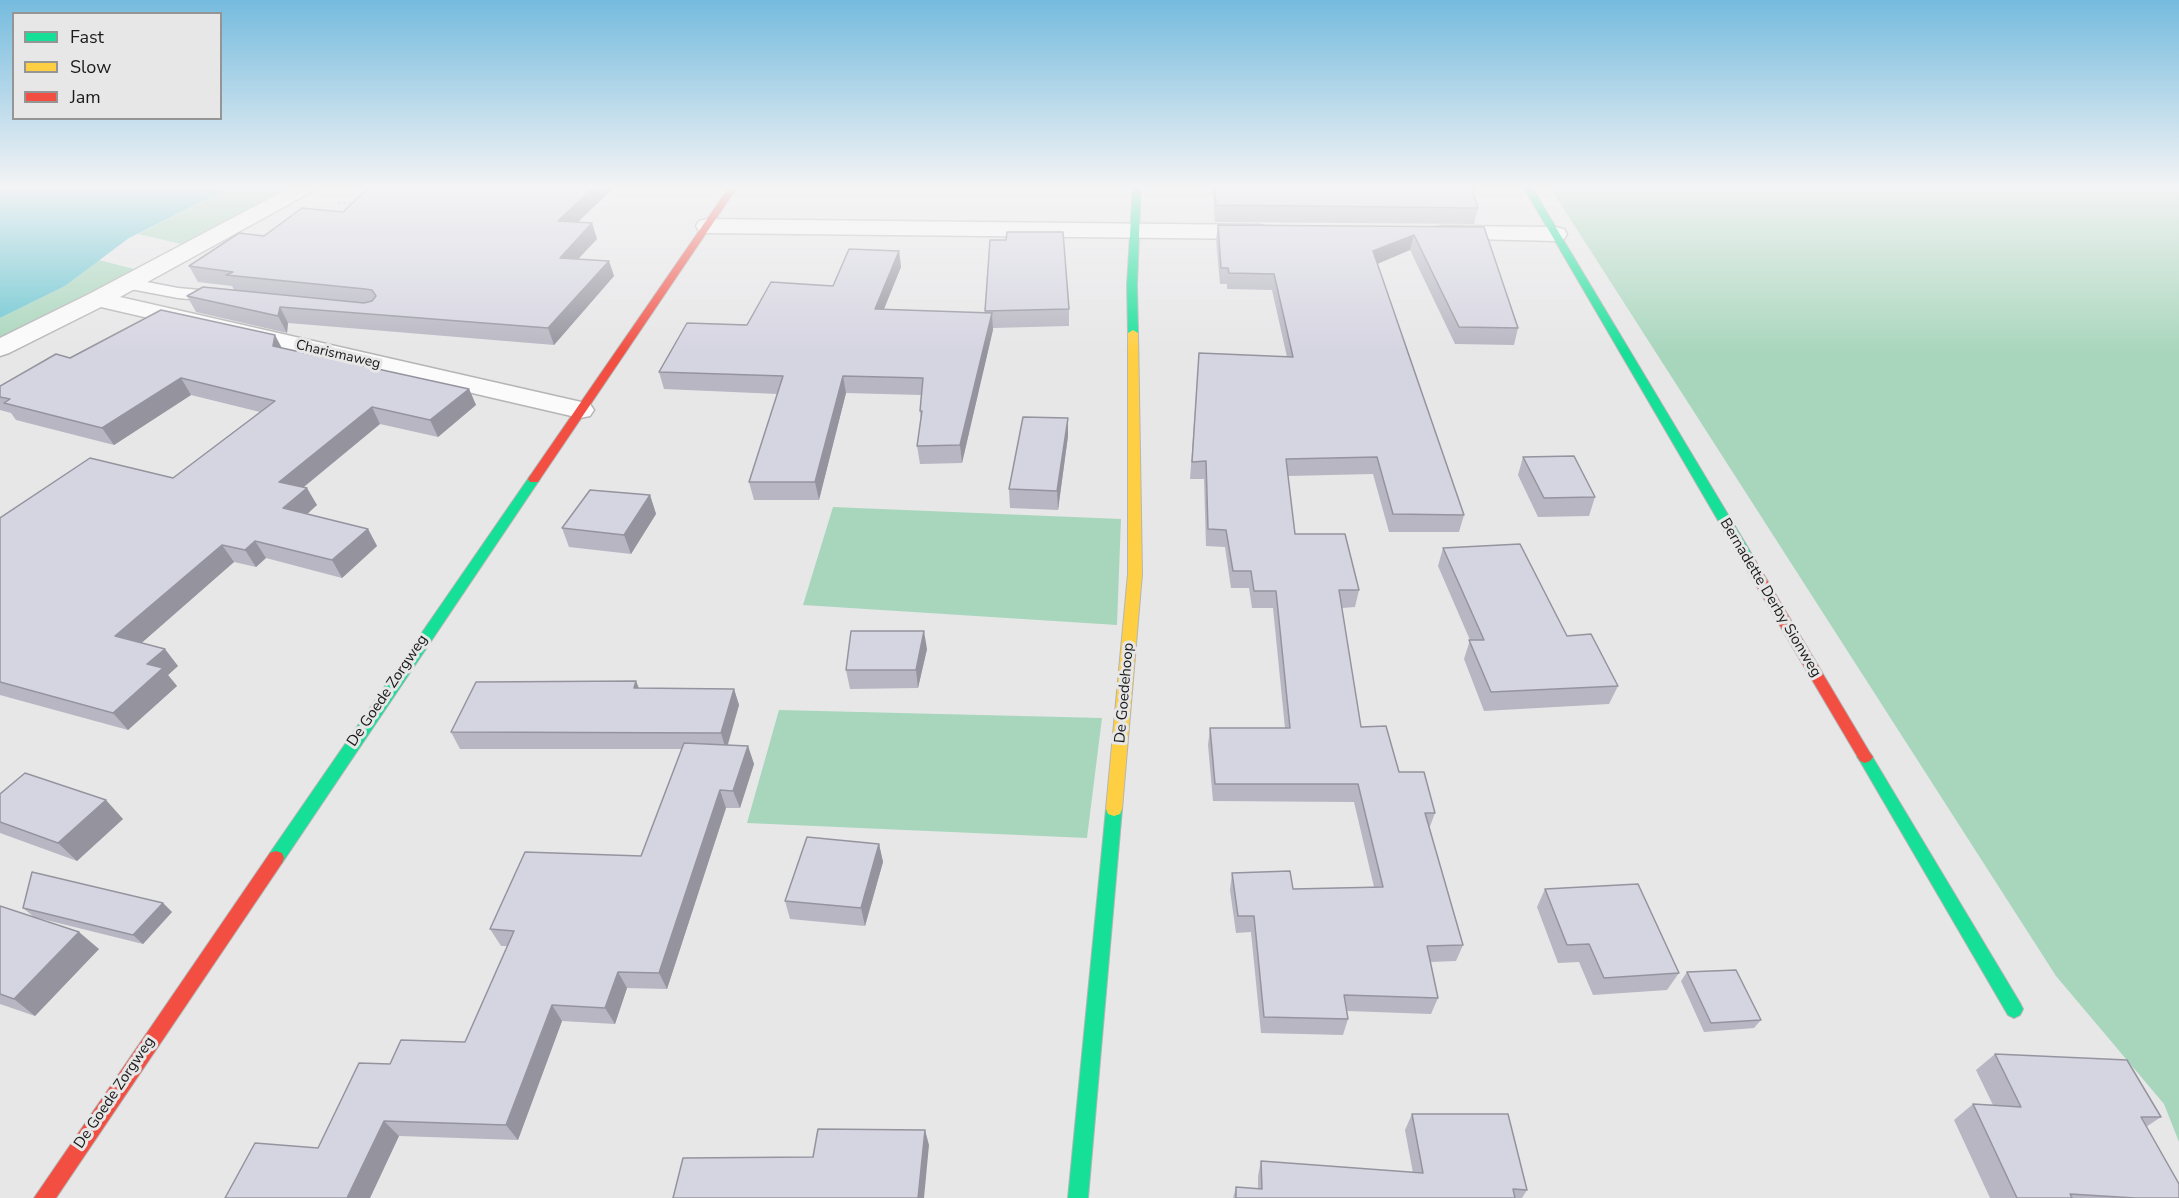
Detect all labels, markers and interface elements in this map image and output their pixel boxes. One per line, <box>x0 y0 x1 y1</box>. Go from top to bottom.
legend <box>12 12 222 120</box>
text: Fast <box>70 25 104 49</box>
text: Slow <box>70 55 111 79</box>
text: Jam <box>70 85 101 109</box>
street label: Charismaweg <box>294 337 382 373</box>
street label: Bernadette Derby Sionweg <box>1715 515 1825 681</box>
street label: De Goede Zorgweg <box>344 632 432 750</box>
street label: De Goedehoop <box>1112 642 1138 744</box>
street label: De Goede Zorgweg <box>71 1034 159 1152</box>

